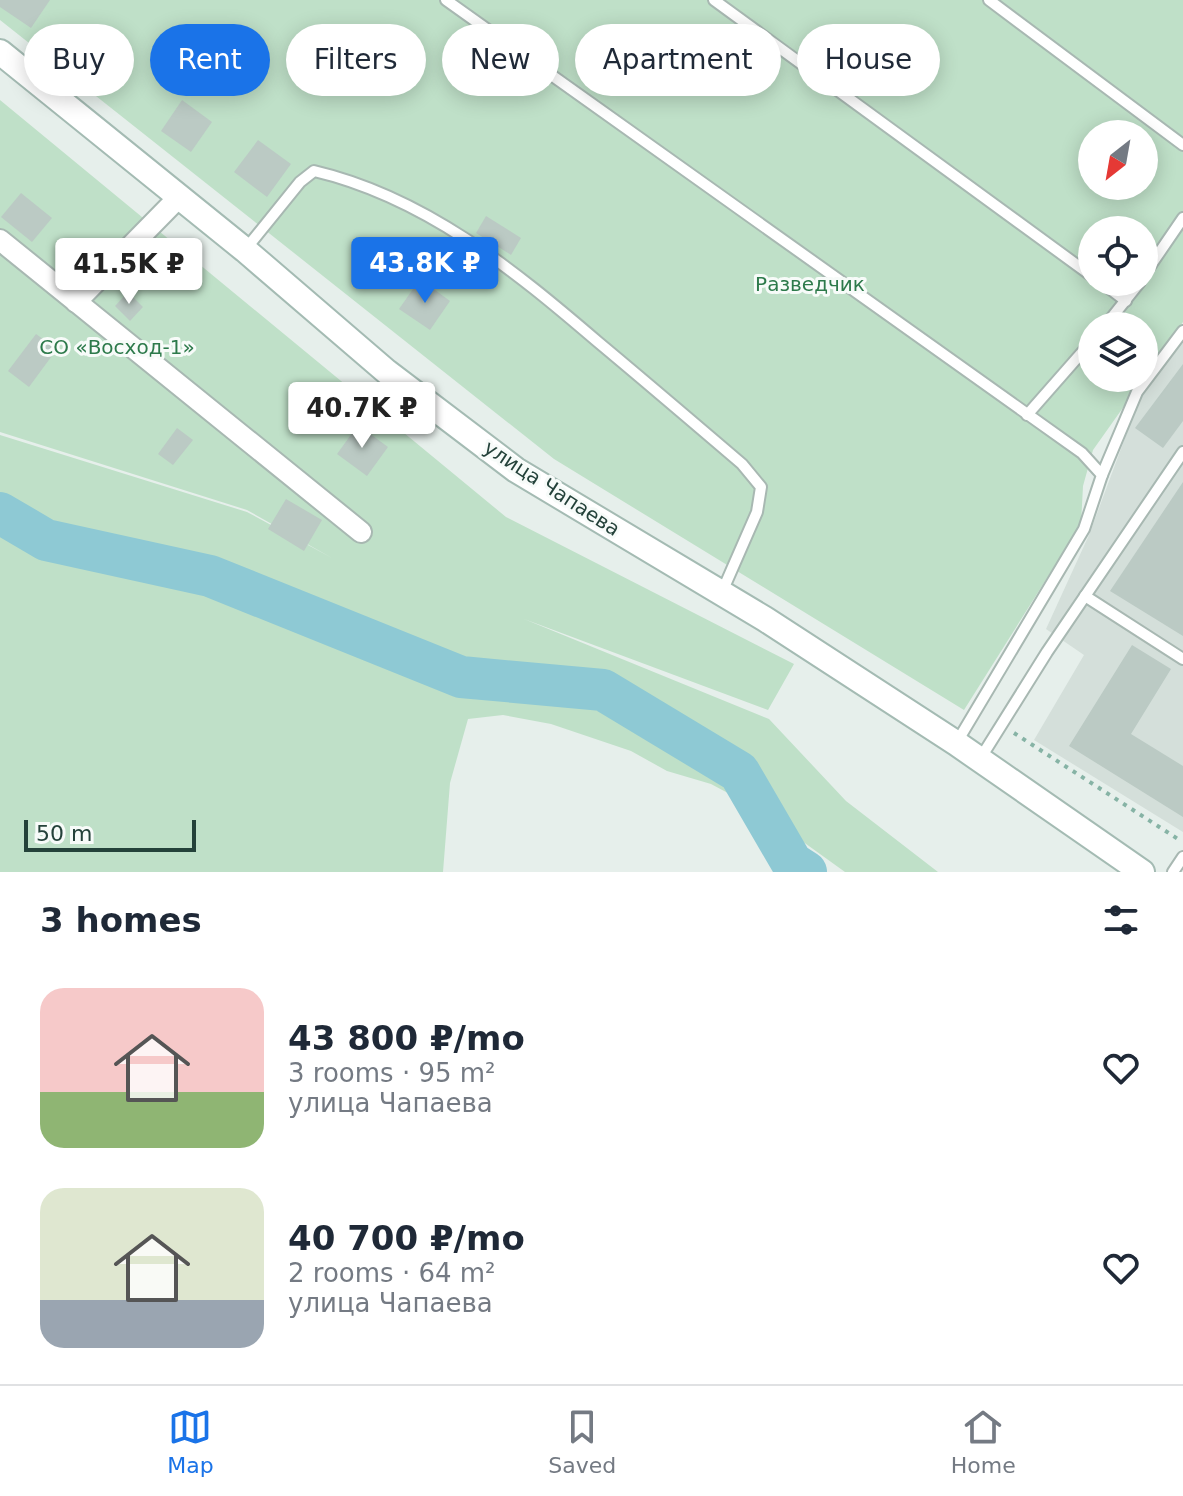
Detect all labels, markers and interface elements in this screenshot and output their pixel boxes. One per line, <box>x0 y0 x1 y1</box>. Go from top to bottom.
chip: Buy <box>24 24 134 96</box>
chip: Rent <box>150 24 270 96</box>
chip: Filters <box>286 24 426 96</box>
chip: New <box>442 24 559 96</box>
chip: Apartment <box>575 24 781 96</box>
chip: House <box>797 24 940 96</box>
north arrow <box>1078 120 1158 200</box>
map controls <box>1078 120 1158 392</box>
button: locate <box>1078 216 1158 296</box>
pin: 43.8K ₽ <box>351 237 499 305</box>
pin: 41.5K ₽ <box>55 238 203 306</box>
text: 43.8K ₽ <box>369 248 481 278</box>
text: 41.5K ₽ <box>73 249 185 279</box>
park label: Разведчик <box>755 272 865 296</box>
button: layers <box>1078 312 1158 392</box>
park label: СО «Восход-1» <box>39 335 195 359</box>
pin: 40.7K ₽ <box>288 382 436 450</box>
text: 40.7K ₽ <box>306 393 418 423</box>
street label: улица Чапаева <box>479 435 625 541</box>
scale bar <box>24 816 196 852</box>
text: 50 m <box>36 821 92 846</box>
icon: filters <box>1099 898 1143 942</box>
text: 3 homes <box>40 900 202 940</box>
text: 43 800 ₽/mo <box>288 1018 525 1058</box>
icon: home <box>104 1020 200 1116</box>
icon: heart <box>1099 1046 1143 1090</box>
text: 3 rooms · 95 m² <box>288 1058 496 1088</box>
text: улица Чапаева <box>288 1088 493 1118</box>
text: 40 700 ₽/mo <box>288 1218 525 1258</box>
icon: home <box>104 1220 200 1316</box>
icon: heart <box>1099 1246 1143 1290</box>
text: 2 rooms · 64 m² <box>288 1258 496 1288</box>
text: улица Чапаева <box>288 1288 493 1318</box>
tab: Map <box>167 1405 214 1478</box>
tab: Saved <box>548 1405 616 1478</box>
tab: Home <box>951 1405 1016 1478</box>

